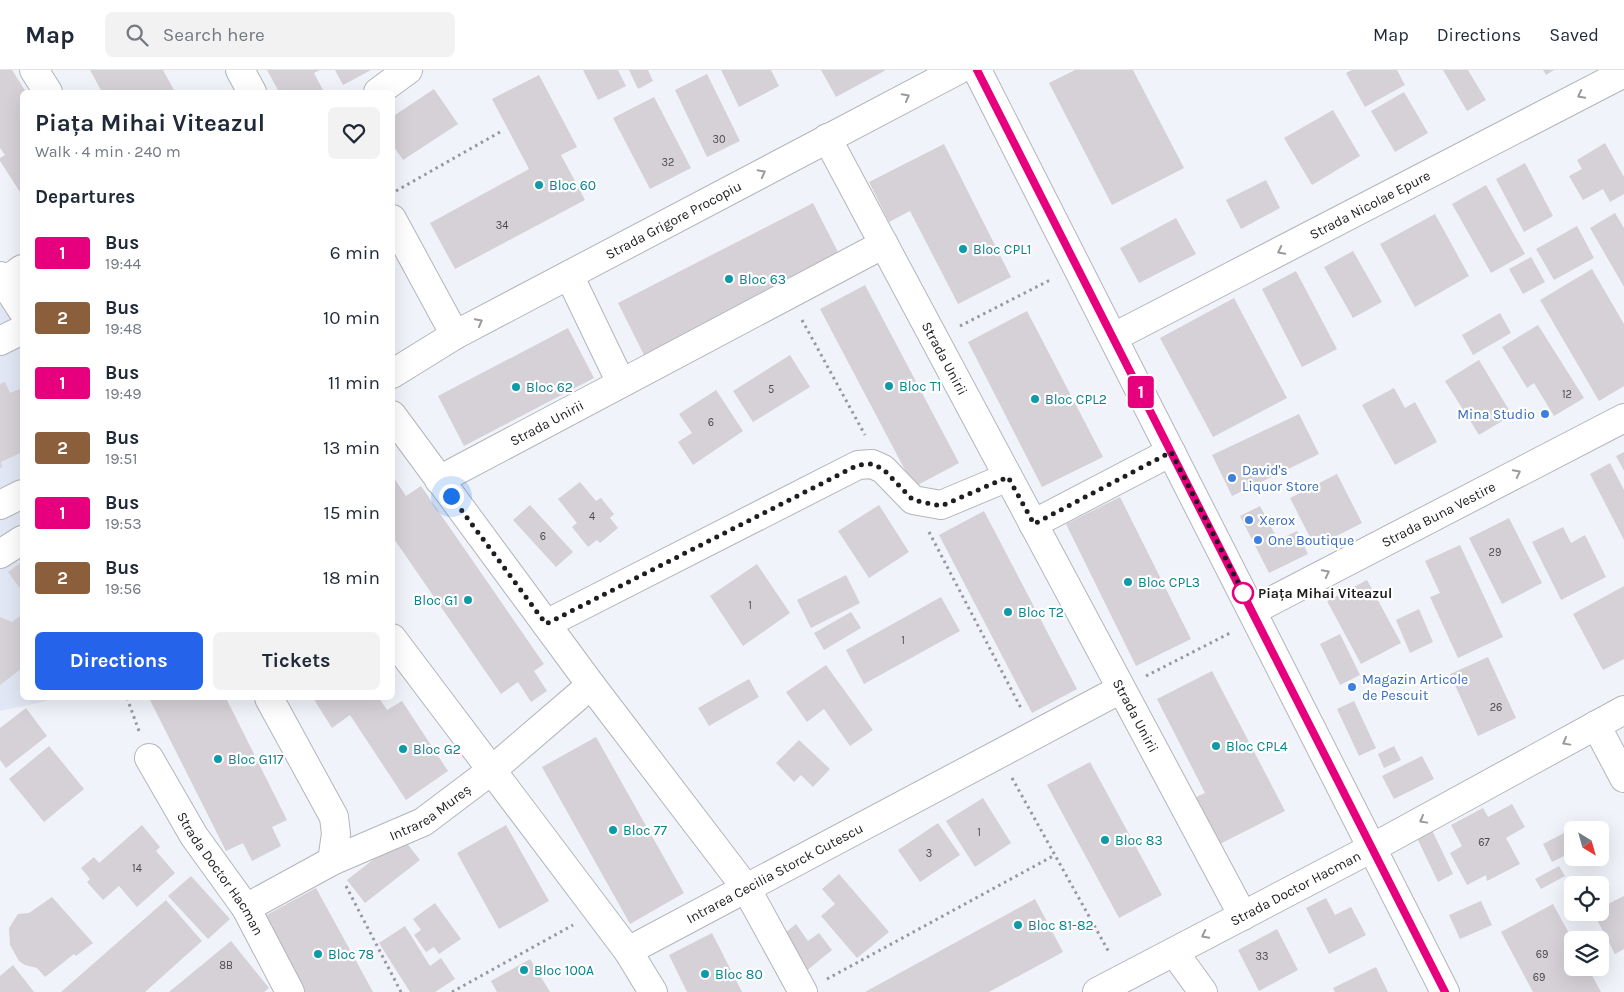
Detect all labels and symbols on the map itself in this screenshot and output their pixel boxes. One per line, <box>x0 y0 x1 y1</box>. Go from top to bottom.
one-way arrow <box>1577 89 1586 99</box>
one-way arrow <box>901 93 910 103</box>
house number: 30 <box>712 133 726 146</box>
house number: 32 <box>662 156 674 169</box>
street label: Strada Nicolae Epure <box>1307 167 1433 243</box>
one-way arrow <box>757 169 766 179</box>
place label: Bloc 60 <box>549 177 596 194</box>
street label: Strada Grigore Procopiu <box>603 178 745 263</box>
marker: Bloc 60 <box>533 179 545 191</box>
house number: 34 <box>496 219 508 232</box>
place label: Bloc CPL1 <box>973 241 1031 258</box>
marker: Bloc CPL1 <box>957 243 969 255</box>
one-way arrow <box>1277 245 1286 255</box>
place label: Bloc 63 <box>739 271 786 288</box>
marker: Bloc 63 <box>723 273 735 285</box>
one-way arrow <box>474 318 483 328</box>
street label: Strada Unirii <box>918 319 971 398</box>
line badge: 1 <box>1125 376 1157 408</box>
place label: Bloc T1 <box>899 378 941 395</box>
place label: Bloc 62 <box>526 379 573 396</box>
marker: Bloc T1 <box>883 380 895 392</box>
marker: Bloc 62 <box>510 381 522 393</box>
house number: 5 <box>768 383 774 396</box>
house number: 12 <box>1562 388 1572 401</box>
place label: Bloc CPL2 <box>1045 391 1107 408</box>
marker: Bloc CPL2 <box>1029 393 1041 405</box>
street label: Strada Unirii <box>507 397 587 450</box>
place label: Mina Studio <box>1457 406 1535 423</box>
marker: Mina Studio <box>1539 408 1551 420</box>
house number: 6 <box>708 416 714 429</box>
place label: David's Liquor Store <box>1242 462 1319 495</box>
one-way arrow <box>1512 469 1521 479</box>
marker: David's Liquor Store <box>1226 472 1238 484</box>
street label: Strada Buna Vestire <box>1379 478 1499 551</box>
your location <box>439 484 464 509</box>
house number: 4 <box>589 510 595 523</box>
place label: Xerox <box>1259 512 1295 529</box>
marker: Xerox <box>1243 514 1255 526</box>
house number: 6 <box>540 530 546 543</box>
place label: One Boutique <box>1268 532 1354 549</box>
marker: One Boutique <box>1252 534 1264 546</box>
house number: 29 <box>1489 546 1501 559</box>
one-way arrow <box>1321 569 1330 579</box>
place label: Bloc CPL3 <box>1138 574 1200 591</box>
marker: Bloc CPL3 <box>1122 576 1134 588</box>
marker: Piața Mihai Viteazul <box>1232 582 1254 604</box>
place label: Piața Mihai Viteazul <box>1258 585 1392 602</box>
place label: Bloc G1 <box>414 592 458 609</box>
marker: Bloc G1 <box>462 594 474 606</box>
house number: 1 <box>748 599 752 612</box>
place label: Bloc T2 <box>1018 604 1064 621</box>
marker: Bloc T2 <box>1002 606 1014 618</box>
house number: 1 <box>901 634 905 647</box>
place label: Magazin Articole de Pescuit <box>1362 671 1468 704</box>
street label: Strada Unirii <box>1109 676 1162 756</box>
marker: Magazin Articole de Pescuit <box>1346 681 1358 693</box>
house number: 26 <box>1490 701 1502 714</box>
one-way arrow <box>1562 736 1571 746</box>
place label: Bloc CPL4 <box>1226 738 1288 755</box>
marker: Bloc CPL4 <box>1210 740 1222 752</box>
place label: Bloc G2 <box>413 741 461 758</box>
marker: Bloc G2 <box>397 743 409 755</box>
place label: Bloc G117 <box>228 751 284 768</box>
marker: Bloc G117 <box>212 753 224 765</box>
street label: Intrarea Mureș <box>387 781 475 844</box>
street label: Strada Doctor Hacman <box>173 809 267 938</box>
one-way arrow <box>1420 814 1429 824</box>
street label: Intrarea Cecilia Storck Cutescu <box>684 820 866 927</box>
north arrow <box>1564 821 1609 866</box>
place label: Bloc 77 <box>623 822 667 839</box>
marker: Bloc 77 <box>607 824 619 836</box>
house number: 1 <box>977 826 981 839</box>
place label: Bloc 83 <box>1115 832 1163 849</box>
marker: Bloc 83 <box>1099 834 1111 846</box>
house number: 67 <box>1478 836 1490 849</box>
house number: 3 <box>926 847 932 860</box>
street label: Strada Doctor Hacman <box>1228 847 1364 930</box>
house number: 14 <box>132 862 142 875</box>
place label: Bloc 81-82 <box>1028 917 1094 934</box>
marker: Bloc 81-82 <box>1012 919 1024 931</box>
one-way arrow <box>1201 929 1210 939</box>
place label: Bloc 78 <box>328 946 374 963</box>
marker: Bloc 78 <box>312 948 324 960</box>
house number: 69 <box>1536 948 1548 961</box>
house number: 33 <box>1256 950 1269 963</box>
house number: 8B <box>219 959 233 972</box>
place label: Bloc 100A <box>534 962 594 979</box>
marker: Bloc 100A <box>518 964 530 976</box>
place label: Bloc 80 <box>715 966 763 983</box>
marker: Bloc 80 <box>699 968 711 980</box>
house number: 69 <box>1533 971 1545 984</box>

